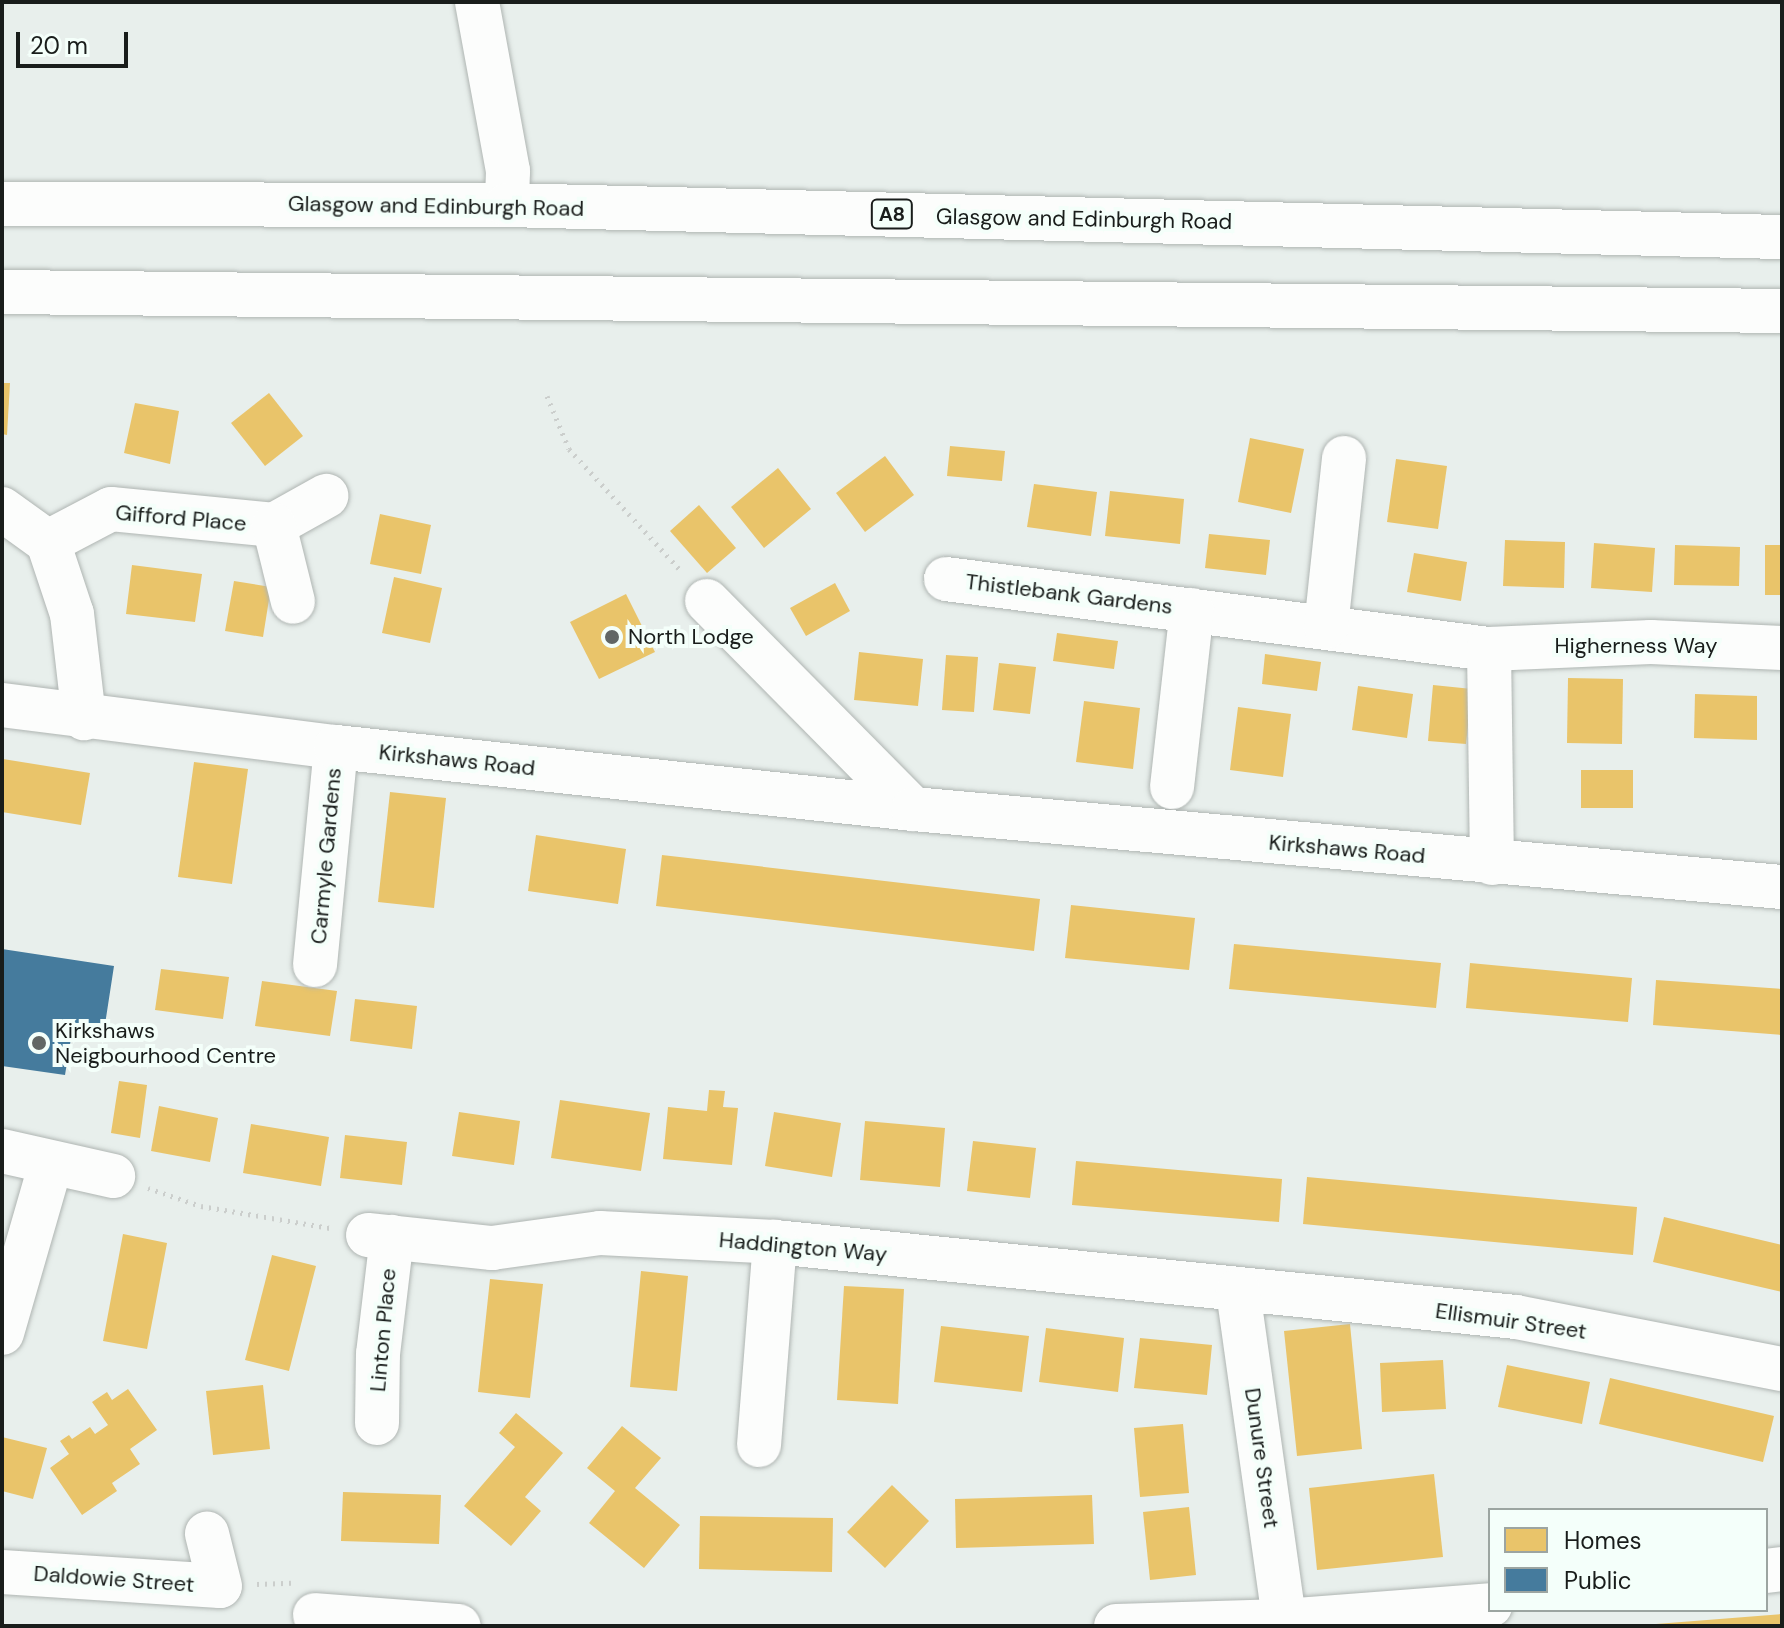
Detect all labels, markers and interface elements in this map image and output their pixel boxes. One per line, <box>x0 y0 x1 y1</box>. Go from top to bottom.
scale bar <box>20 16 132 66</box>
text: 20 m <box>30 30 88 61</box>
street label: Glasgow and Edinburgh Road <box>288 190 584 222</box>
road number: A8 <box>870 198 914 230</box>
street label: Glasgow and Edinburgh Road <box>936 203 1232 235</box>
street label: Gifford Place <box>114 499 248 537</box>
street label: Thistlebank Gardens <box>964 568 1174 620</box>
place label: North Lodge <box>628 624 754 650</box>
marker: North Lodge <box>603 628 621 646</box>
street label: Higherness Way <box>1555 633 1717 659</box>
street label: Kirkshaws Road <box>378 739 536 781</box>
street label: Carmyle Gardens <box>305 767 347 945</box>
street label: Kirkshaws Road <box>1268 829 1426 869</box>
place label: Kirkshaws Neigbourhood Centre <box>55 1017 276 1068</box>
marker: Kirkshaws Neigbourhood Centre <box>30 1034 48 1052</box>
street label: Haddington Way <box>718 1227 888 1267</box>
street label: Linton Place <box>364 1267 402 1393</box>
street label: Ellismuir Street <box>1434 1297 1588 1345</box>
street label: Dunure Street <box>1239 1386 1285 1530</box>
legend <box>1488 1508 1768 1612</box>
text: Homes <box>1564 1525 1642 1556</box>
street label: Daldowie Street <box>33 1560 195 1598</box>
text: Public <box>1564 1565 1632 1596</box>

